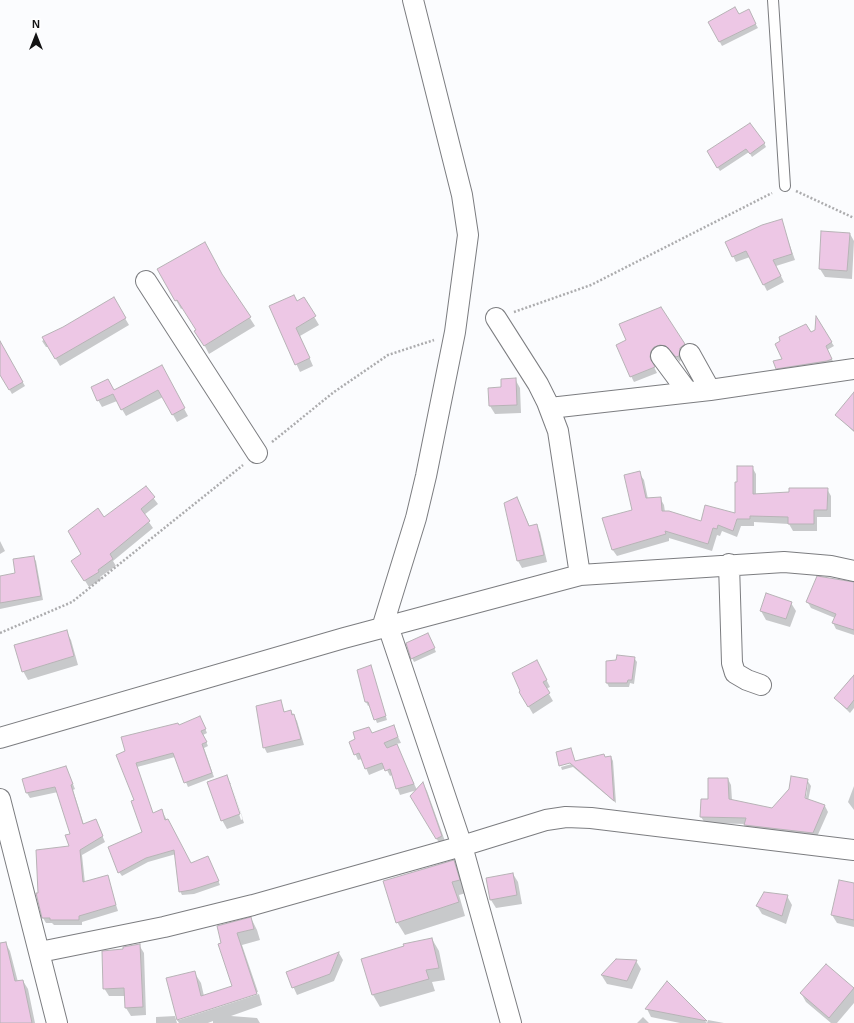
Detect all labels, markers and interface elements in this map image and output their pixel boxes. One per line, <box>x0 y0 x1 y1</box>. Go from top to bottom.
north arrow <box>16 16 56 56</box>
text: N <box>32 18 40 30</box>

